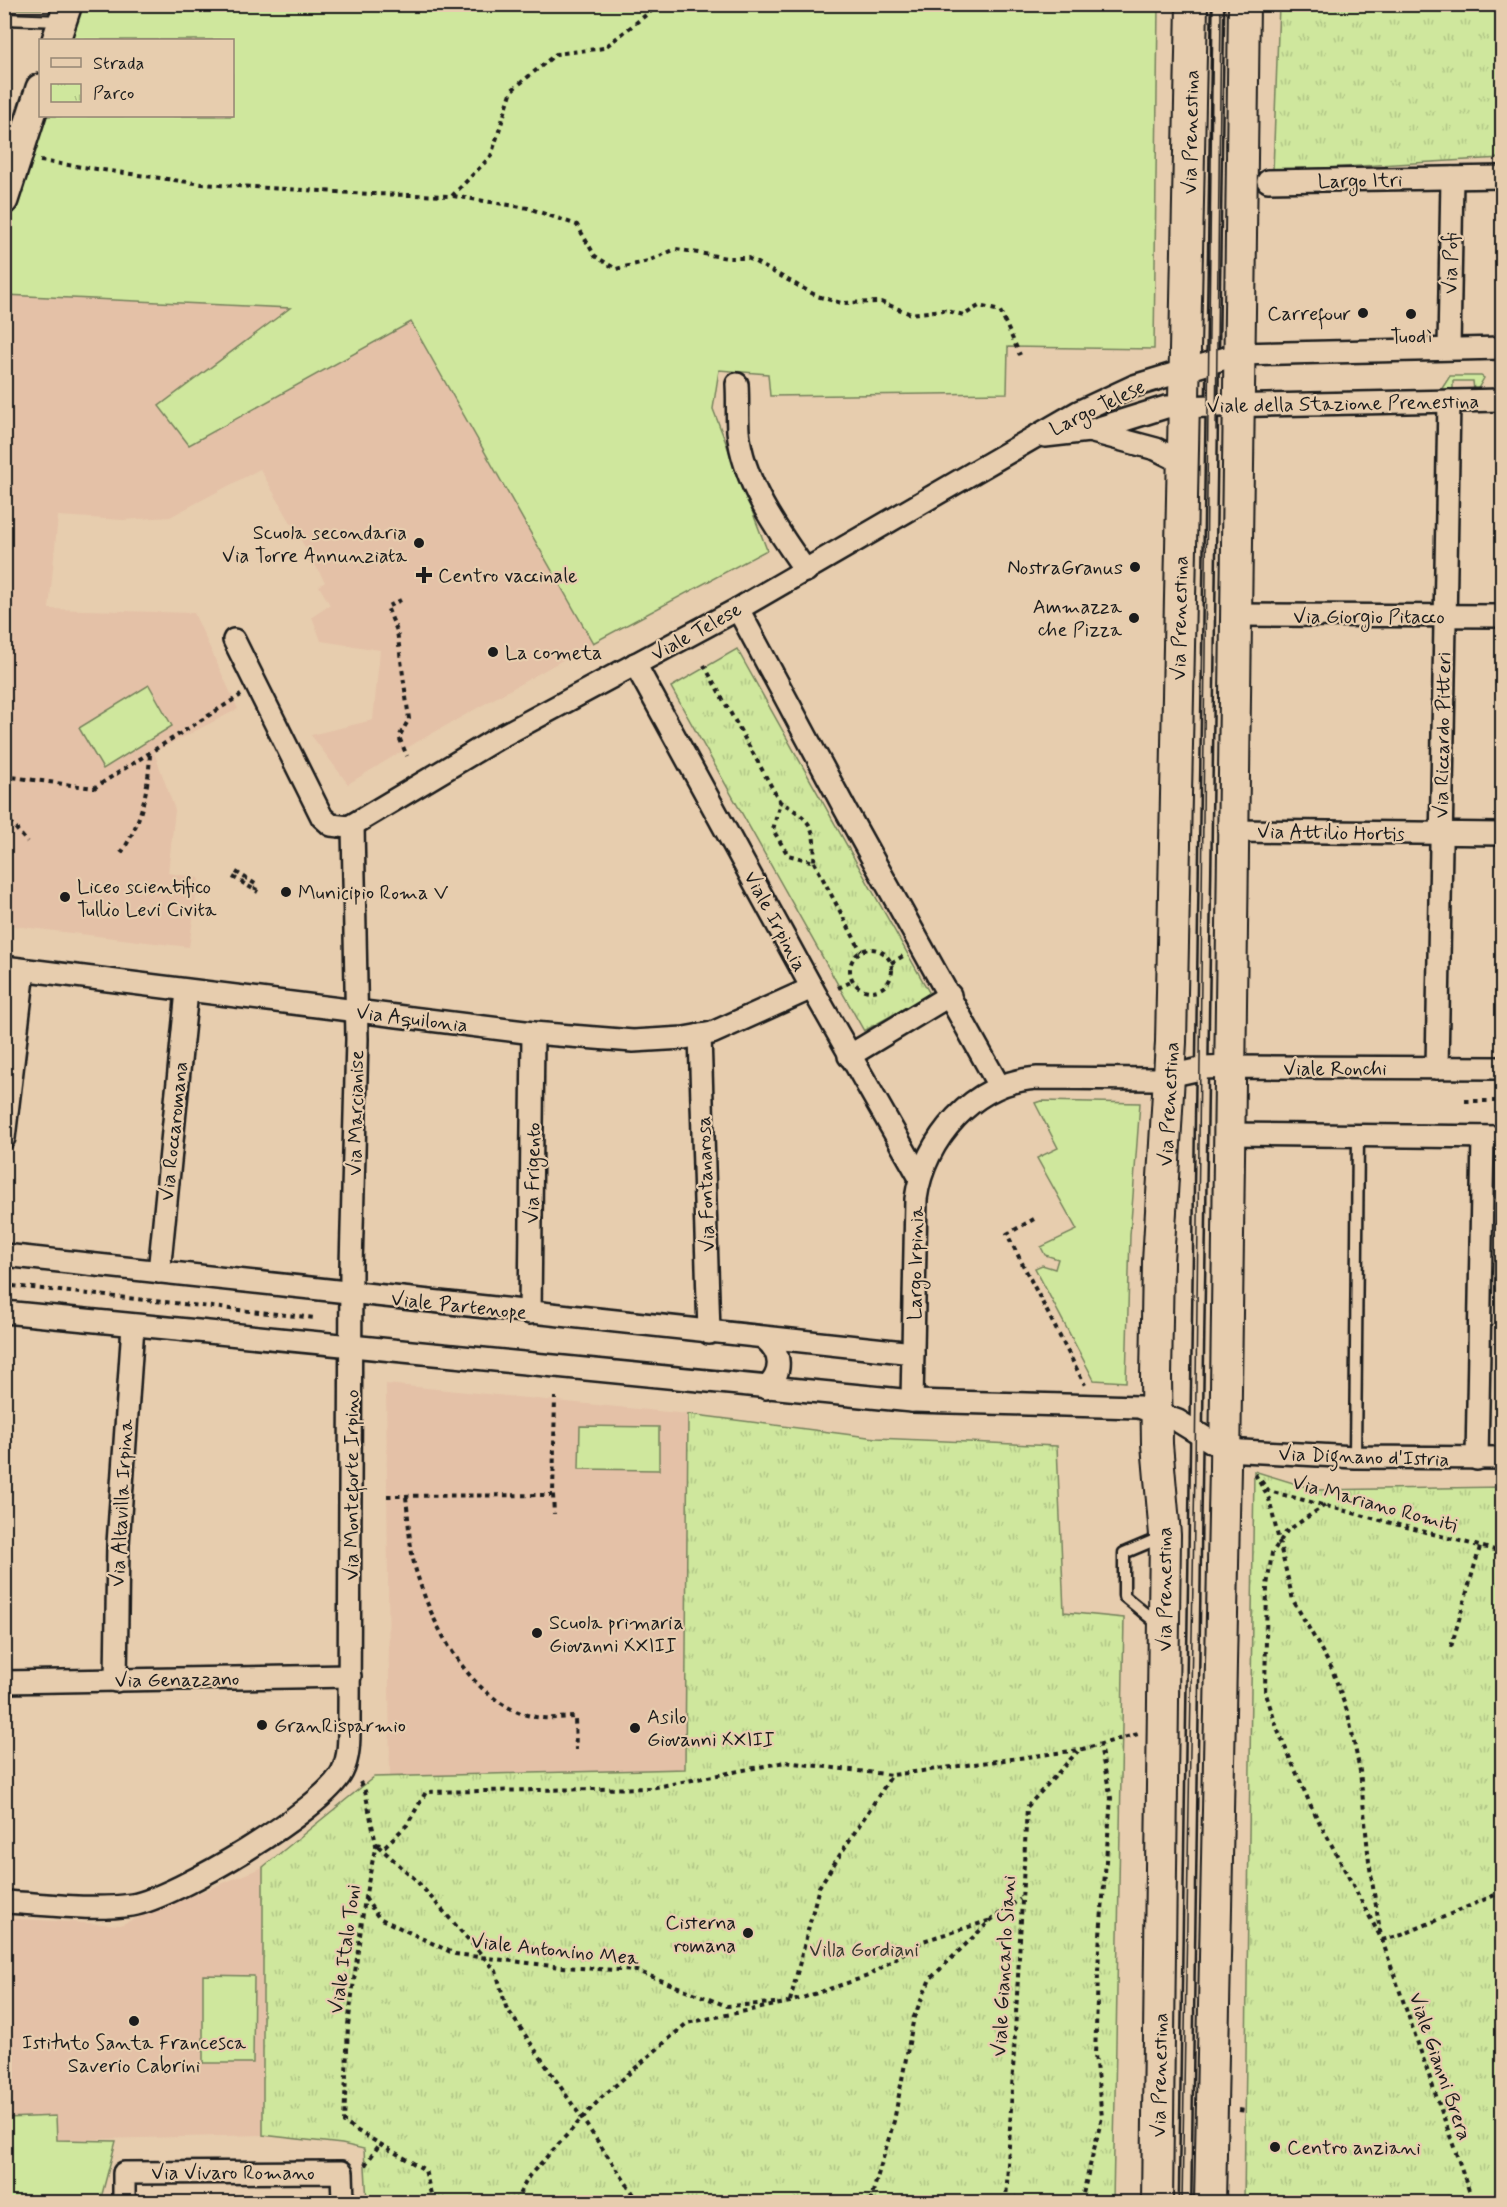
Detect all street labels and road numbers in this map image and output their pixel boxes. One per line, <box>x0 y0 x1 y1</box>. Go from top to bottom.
street label: Via Prenestina <box>1177 69 1206 195</box>
street label: Largo Itri <box>1317 167 1403 197</box>
street label: Via Pofi <box>1437 232 1466 294</box>
street label: Largo Telese <box>1045 374 1150 444</box>
street label: Viale della Stazione Prenestina <box>1207 389 1479 420</box>
street label: Via Prenestina <box>1166 555 1195 681</box>
street label: Viale Telese <box>646 596 747 668</box>
street label: Via Giorgio Pitacco <box>1293 604 1445 632</box>
street label: Via Riccardo Pitteri <box>1429 651 1458 819</box>
street label: Via Attilio Hortis <box>1257 819 1405 848</box>
street label: Viale Irpinia <box>737 866 813 977</box>
street label: Via Aquilonia <box>354 999 469 1040</box>
street label: Via Prenestina <box>1153 1041 1186 1167</box>
street label: Via Marcianise <box>342 1050 371 1176</box>
street label: Viale Ronchi <box>1283 1056 1387 1083</box>
street label: Via Roccaromana <box>154 1060 195 1202</box>
street label: Via Fontanarosa <box>691 1115 722 1253</box>
street label: Via Frigento <box>519 1122 549 1224</box>
street label: Largo Irpinia <box>902 1205 932 1320</box>
street label: Viale Partenope <box>390 1286 528 1327</box>
street label: Via Monteforte Irpino <box>339 1389 368 1581</box>
street label: Via Altavilla Irpina <box>105 1418 140 1588</box>
street label: Via Dignano d'Istria <box>1278 1441 1450 1476</box>
street label: Via Mariano Romiti <box>1289 1469 1460 1539</box>
street label: Via Prenestina <box>1152 1527 1179 1651</box>
street label: Via Genazzano <box>114 1666 240 1695</box>
street label: Viale Giancarlo Siani <box>986 1875 1023 2057</box>
street label: Viale Italo Toni <box>323 1883 368 2016</box>
street label: Viale Antonino Mea <box>470 1928 641 1973</box>
street label: Viale Gianni Brera <box>1402 1989 1478 2144</box>
street label: Via Prenestina <box>1146 2012 1175 2138</box>
street label: Via Vivaro Romano <box>151 2160 315 2187</box>

